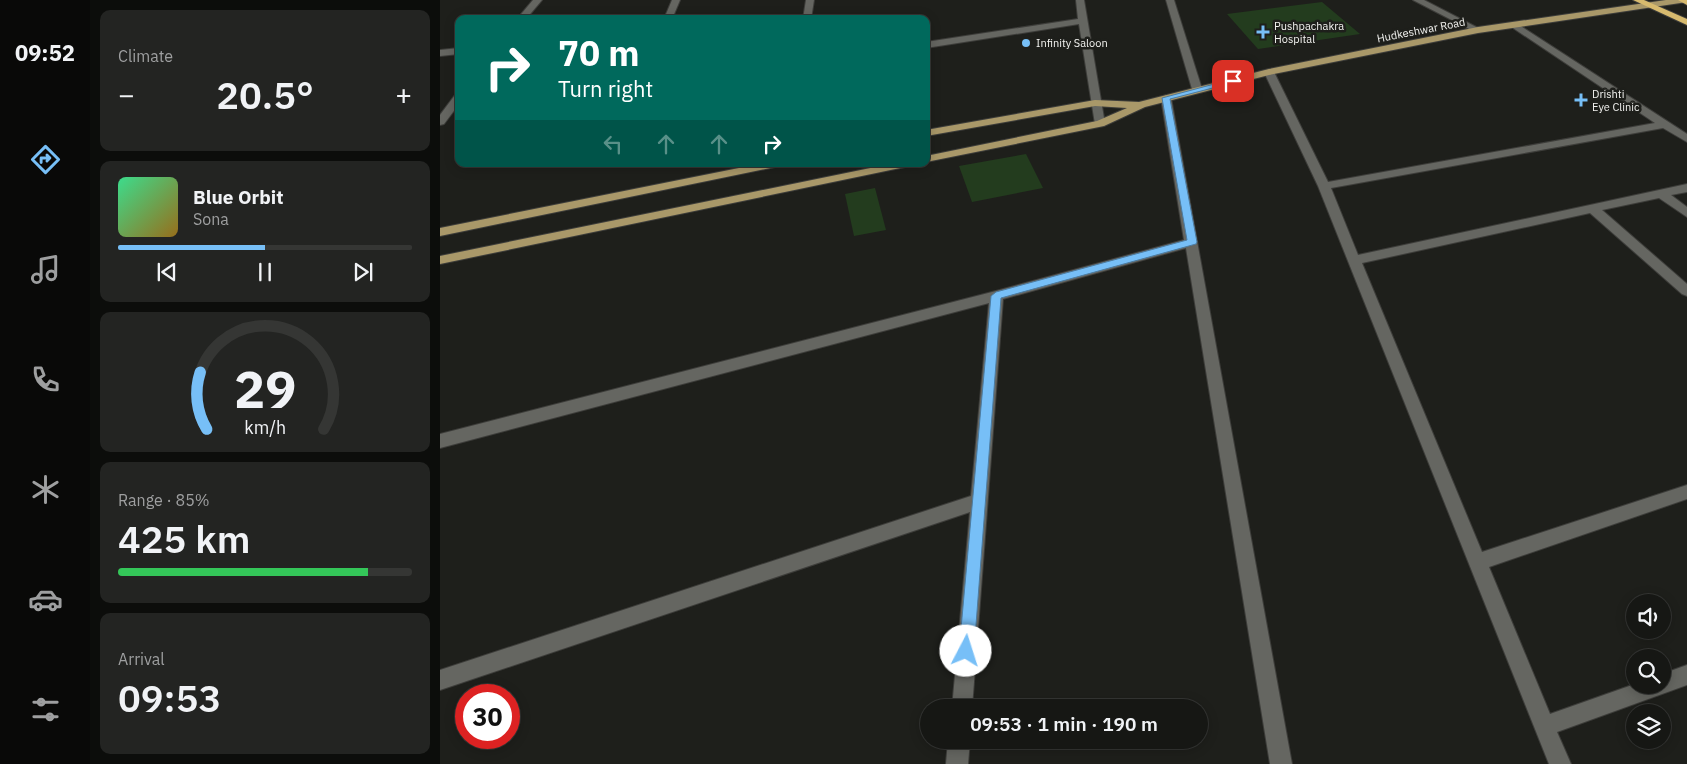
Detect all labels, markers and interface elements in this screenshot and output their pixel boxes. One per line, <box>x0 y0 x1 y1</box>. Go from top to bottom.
street label: Hudkeshwar Road <box>1376 15 1466 45</box>
place label: Pushpachakra Hospital <box>1274 19 1344 46</box>
marker: Pushpachakra Hospital <box>1256 25 1270 39</box>
text: 70 m <box>558 30 640 76</box>
icon: right <box>475 35 540 100</box>
place label: Infinity Saloon <box>1036 36 1108 50</box>
marker: Infinity Saloon <box>1020 37 1032 49</box>
text: 09:52 <box>15 38 75 67</box>
text: Climate <box>118 46 173 66</box>
pin <box>1212 60 1254 102</box>
icon: arrive <box>1219 67 1247 95</box>
text: 20.5° <box>216 70 314 119</box>
text: Turn right <box>558 74 653 103</box>
text: − <box>118 76 135 113</box>
text: + <box>395 76 412 113</box>
place label: Drishti Eye Clinic <box>1592 87 1640 114</box>
marker: Drishti Eye Clinic <box>1574 93 1588 107</box>
icon: left <box>599 130 627 158</box>
icon: ahead <box>652 130 680 158</box>
icon: ahead <box>705 130 733 158</box>
icon: right <box>758 130 786 158</box>
icon: directions <box>28 142 63 177</box>
text: Blue Orbit <box>193 185 283 209</box>
text: Sona <box>193 209 229 229</box>
icon: music <box>28 252 63 287</box>
icon: previous <box>153 258 181 286</box>
icon: pause <box>251 258 279 286</box>
icon: next <box>349 258 377 286</box>
text: 29 <box>234 355 296 422</box>
icon: phone <box>28 362 63 397</box>
text: km/h <box>244 416 286 439</box>
icon: climate <box>28 472 63 507</box>
text: Range · 85% <box>118 490 210 510</box>
text: 425 km <box>118 514 250 563</box>
icon: car <box>28 582 63 617</box>
map controls <box>1626 594 1671 749</box>
button: sound <box>1626 594 1671 639</box>
position arrow <box>939 624 991 676</box>
text: Arrival <box>118 649 165 669</box>
button: search <box>1626 649 1671 694</box>
text: 09:53 <box>118 673 221 722</box>
speed limit sign: 30 <box>455 684 520 749</box>
icon: filters <box>28 692 63 727</box>
button: layers <box>1626 704 1671 749</box>
text: 09:53 · 1 min · 190 m <box>970 712 1158 736</box>

